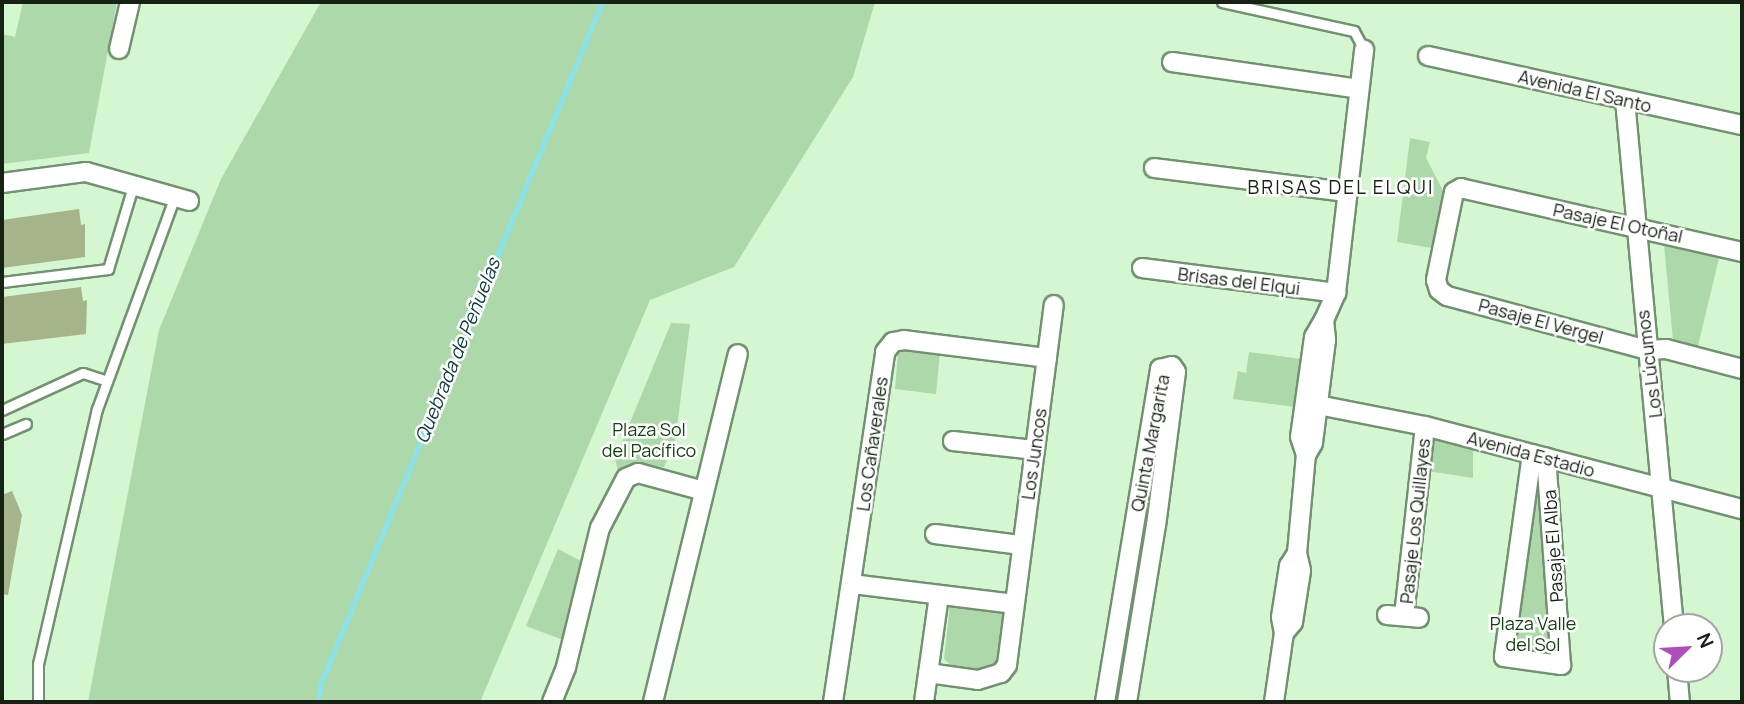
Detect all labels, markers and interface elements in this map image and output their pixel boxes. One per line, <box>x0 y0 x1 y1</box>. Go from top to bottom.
street label: Avenida El Santo <box>1516 65 1654 117</box>
district label: BRISAS DEL ELQUI <box>1249 177 1433 199</box>
street label: Pasaje El Otoñal <box>1551 199 1685 247</box>
water label: Quebrada de Peñuelas <box>410 255 506 447</box>
street label: Brisas del Elqui <box>1177 263 1301 299</box>
street label: Pasaje El Vergel <box>1476 294 1606 348</box>
street label: Los Lúcumos <box>1632 309 1666 419</box>
street label: Quinta Margarita <box>1126 373 1174 513</box>
street label: Los Cañaverales <box>852 375 892 513</box>
street label: Los Juncos <box>1017 407 1051 501</box>
park label: Plaza Sol del Pacífico <box>602 419 696 462</box>
street label: Avenida Estadio <box>1465 427 1597 481</box>
street label: Pasaje Los Quillayes <box>1396 437 1434 605</box>
street label: Pasaje El Alba <box>1538 489 1568 603</box>
park label: Plaza Valle del Sol <box>1490 613 1576 656</box>
north arrow <box>1653 613 1723 683</box>
text: N <box>1691 629 1720 652</box>

